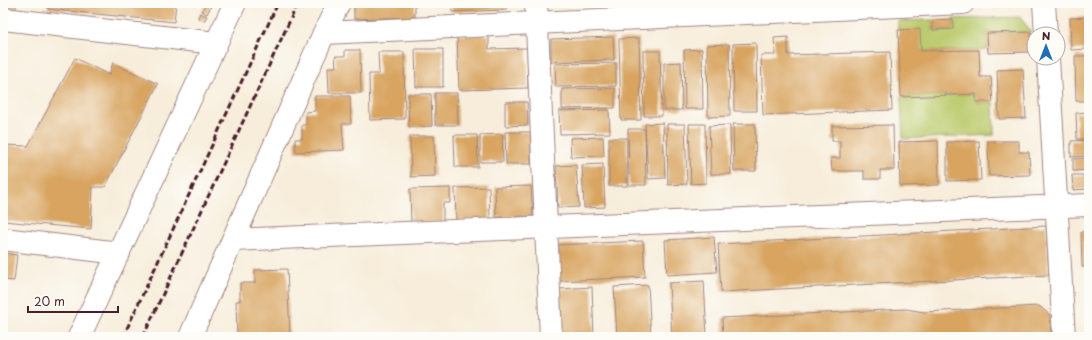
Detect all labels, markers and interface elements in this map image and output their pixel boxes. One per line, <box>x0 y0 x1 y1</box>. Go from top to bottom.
north arrow <box>1026 26 1066 66</box>
text: N <box>1042 27 1051 44</box>
scale bar <box>28 288 118 314</box>
text: 20 m <box>34 292 65 310</box>

